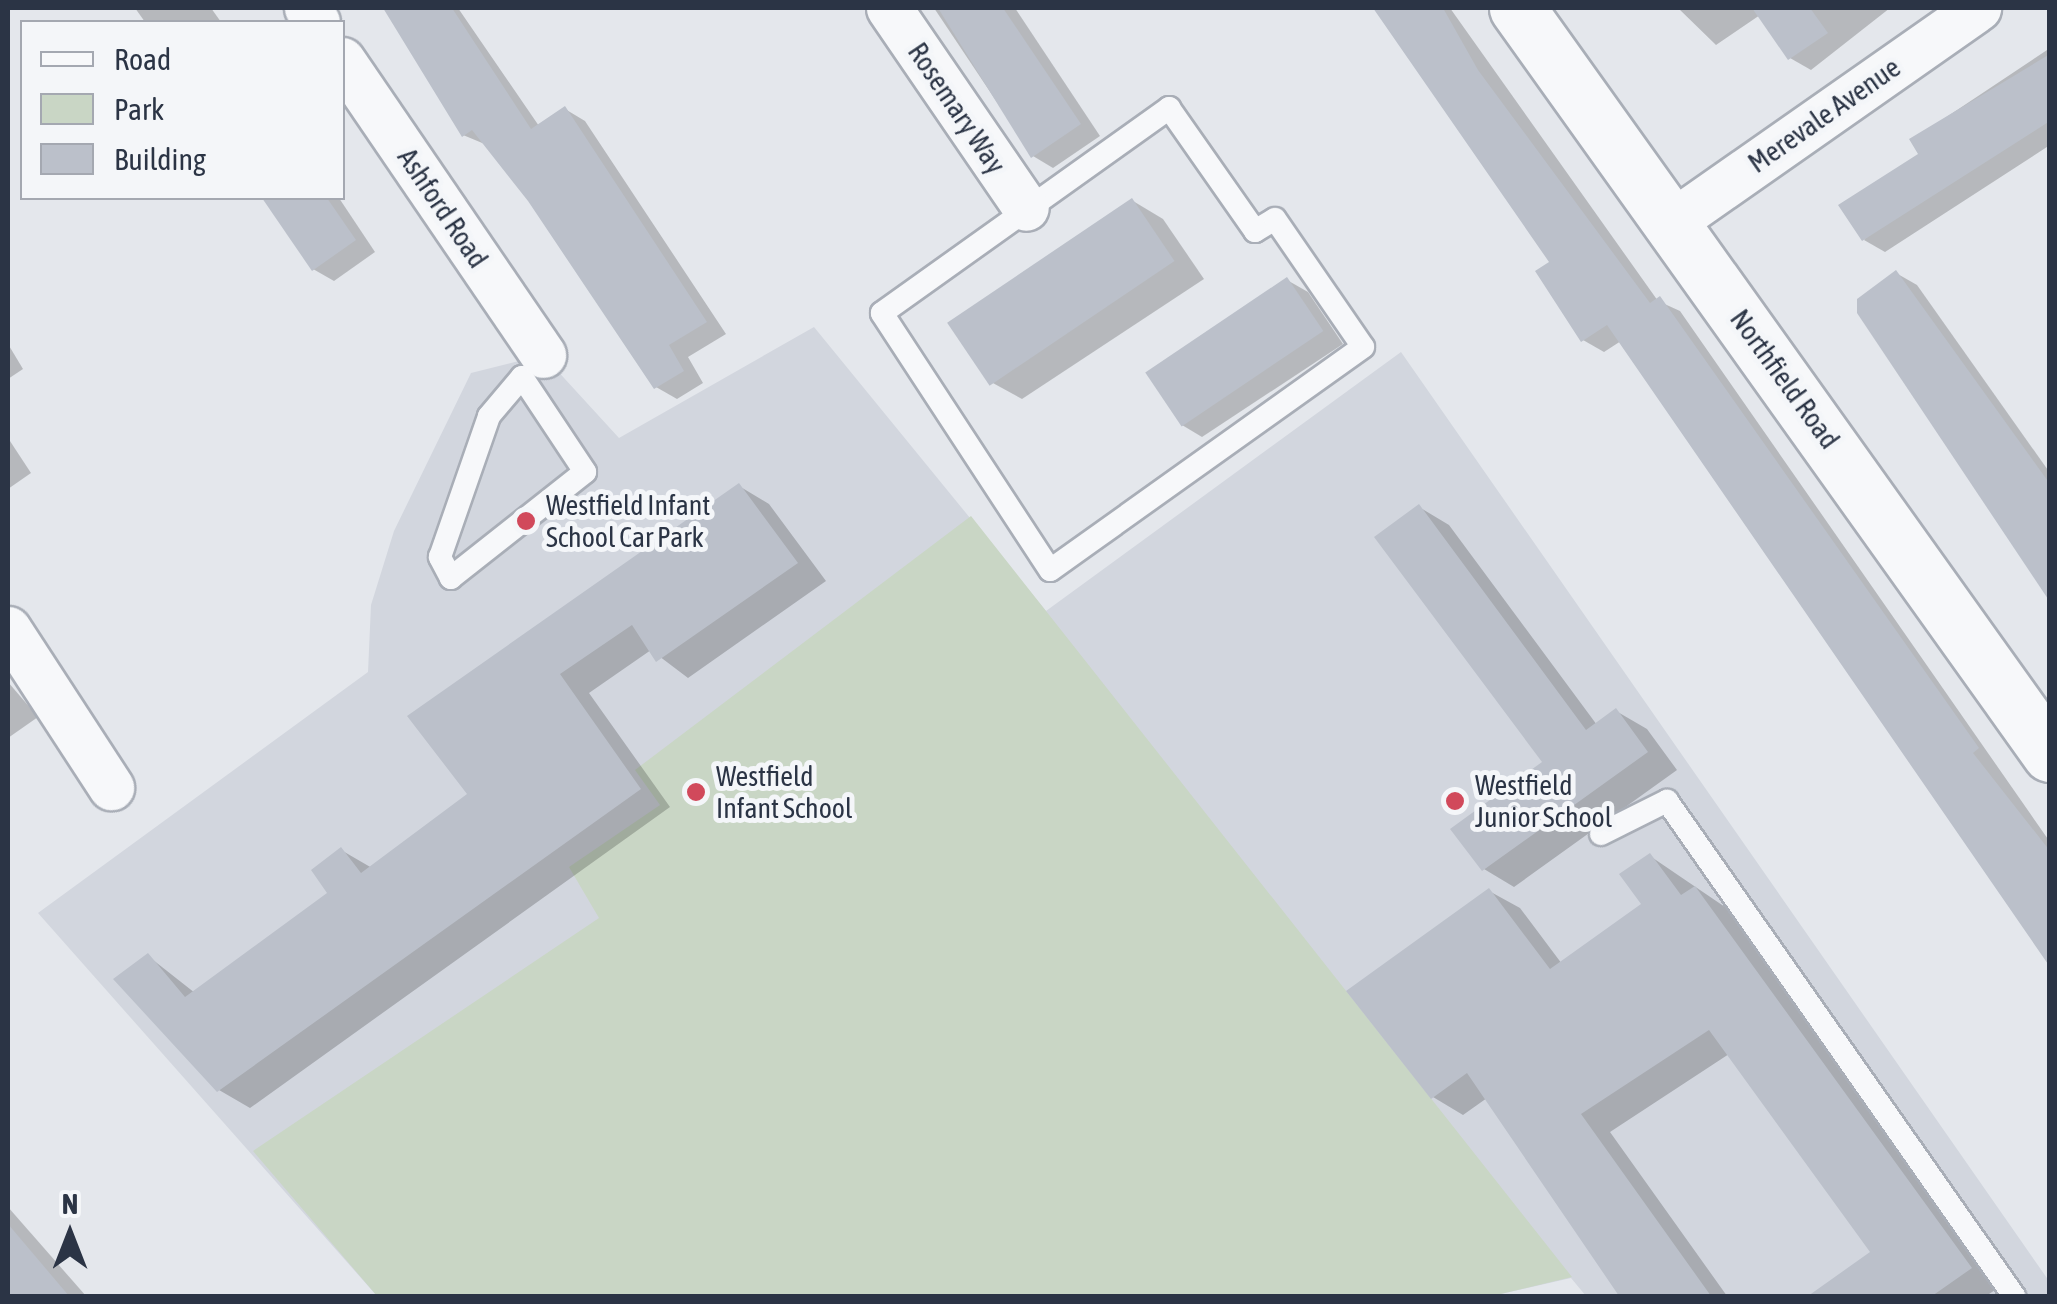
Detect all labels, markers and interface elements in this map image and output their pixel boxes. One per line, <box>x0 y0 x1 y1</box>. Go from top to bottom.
legend <box>20 20 345 200</box>
street label: Rosemary Way <box>901 36 1013 180</box>
text: Road <box>114 42 171 76</box>
street label: Merevale Avenue <box>1742 50 1906 180</box>
text: Park <box>114 92 164 126</box>
text: Building <box>114 142 206 176</box>
street label: Ashford Road <box>391 142 495 274</box>
street label: Northfield Road <box>1723 303 1847 455</box>
place label: Westfield Infant School Car Park <box>546 488 710 554</box>
marker: Westfield Infant School Car Park <box>515 510 537 532</box>
place label: Westfield Infant School <box>716 759 852 825</box>
place label: Westfield Junior School <box>1475 768 1612 834</box>
marker: Westfield Infant School <box>685 781 707 803</box>
marker: Westfield Junior School <box>1444 790 1466 812</box>
north arrow <box>20 1184 120 1284</box>
text: N <box>62 1188 78 1220</box>

